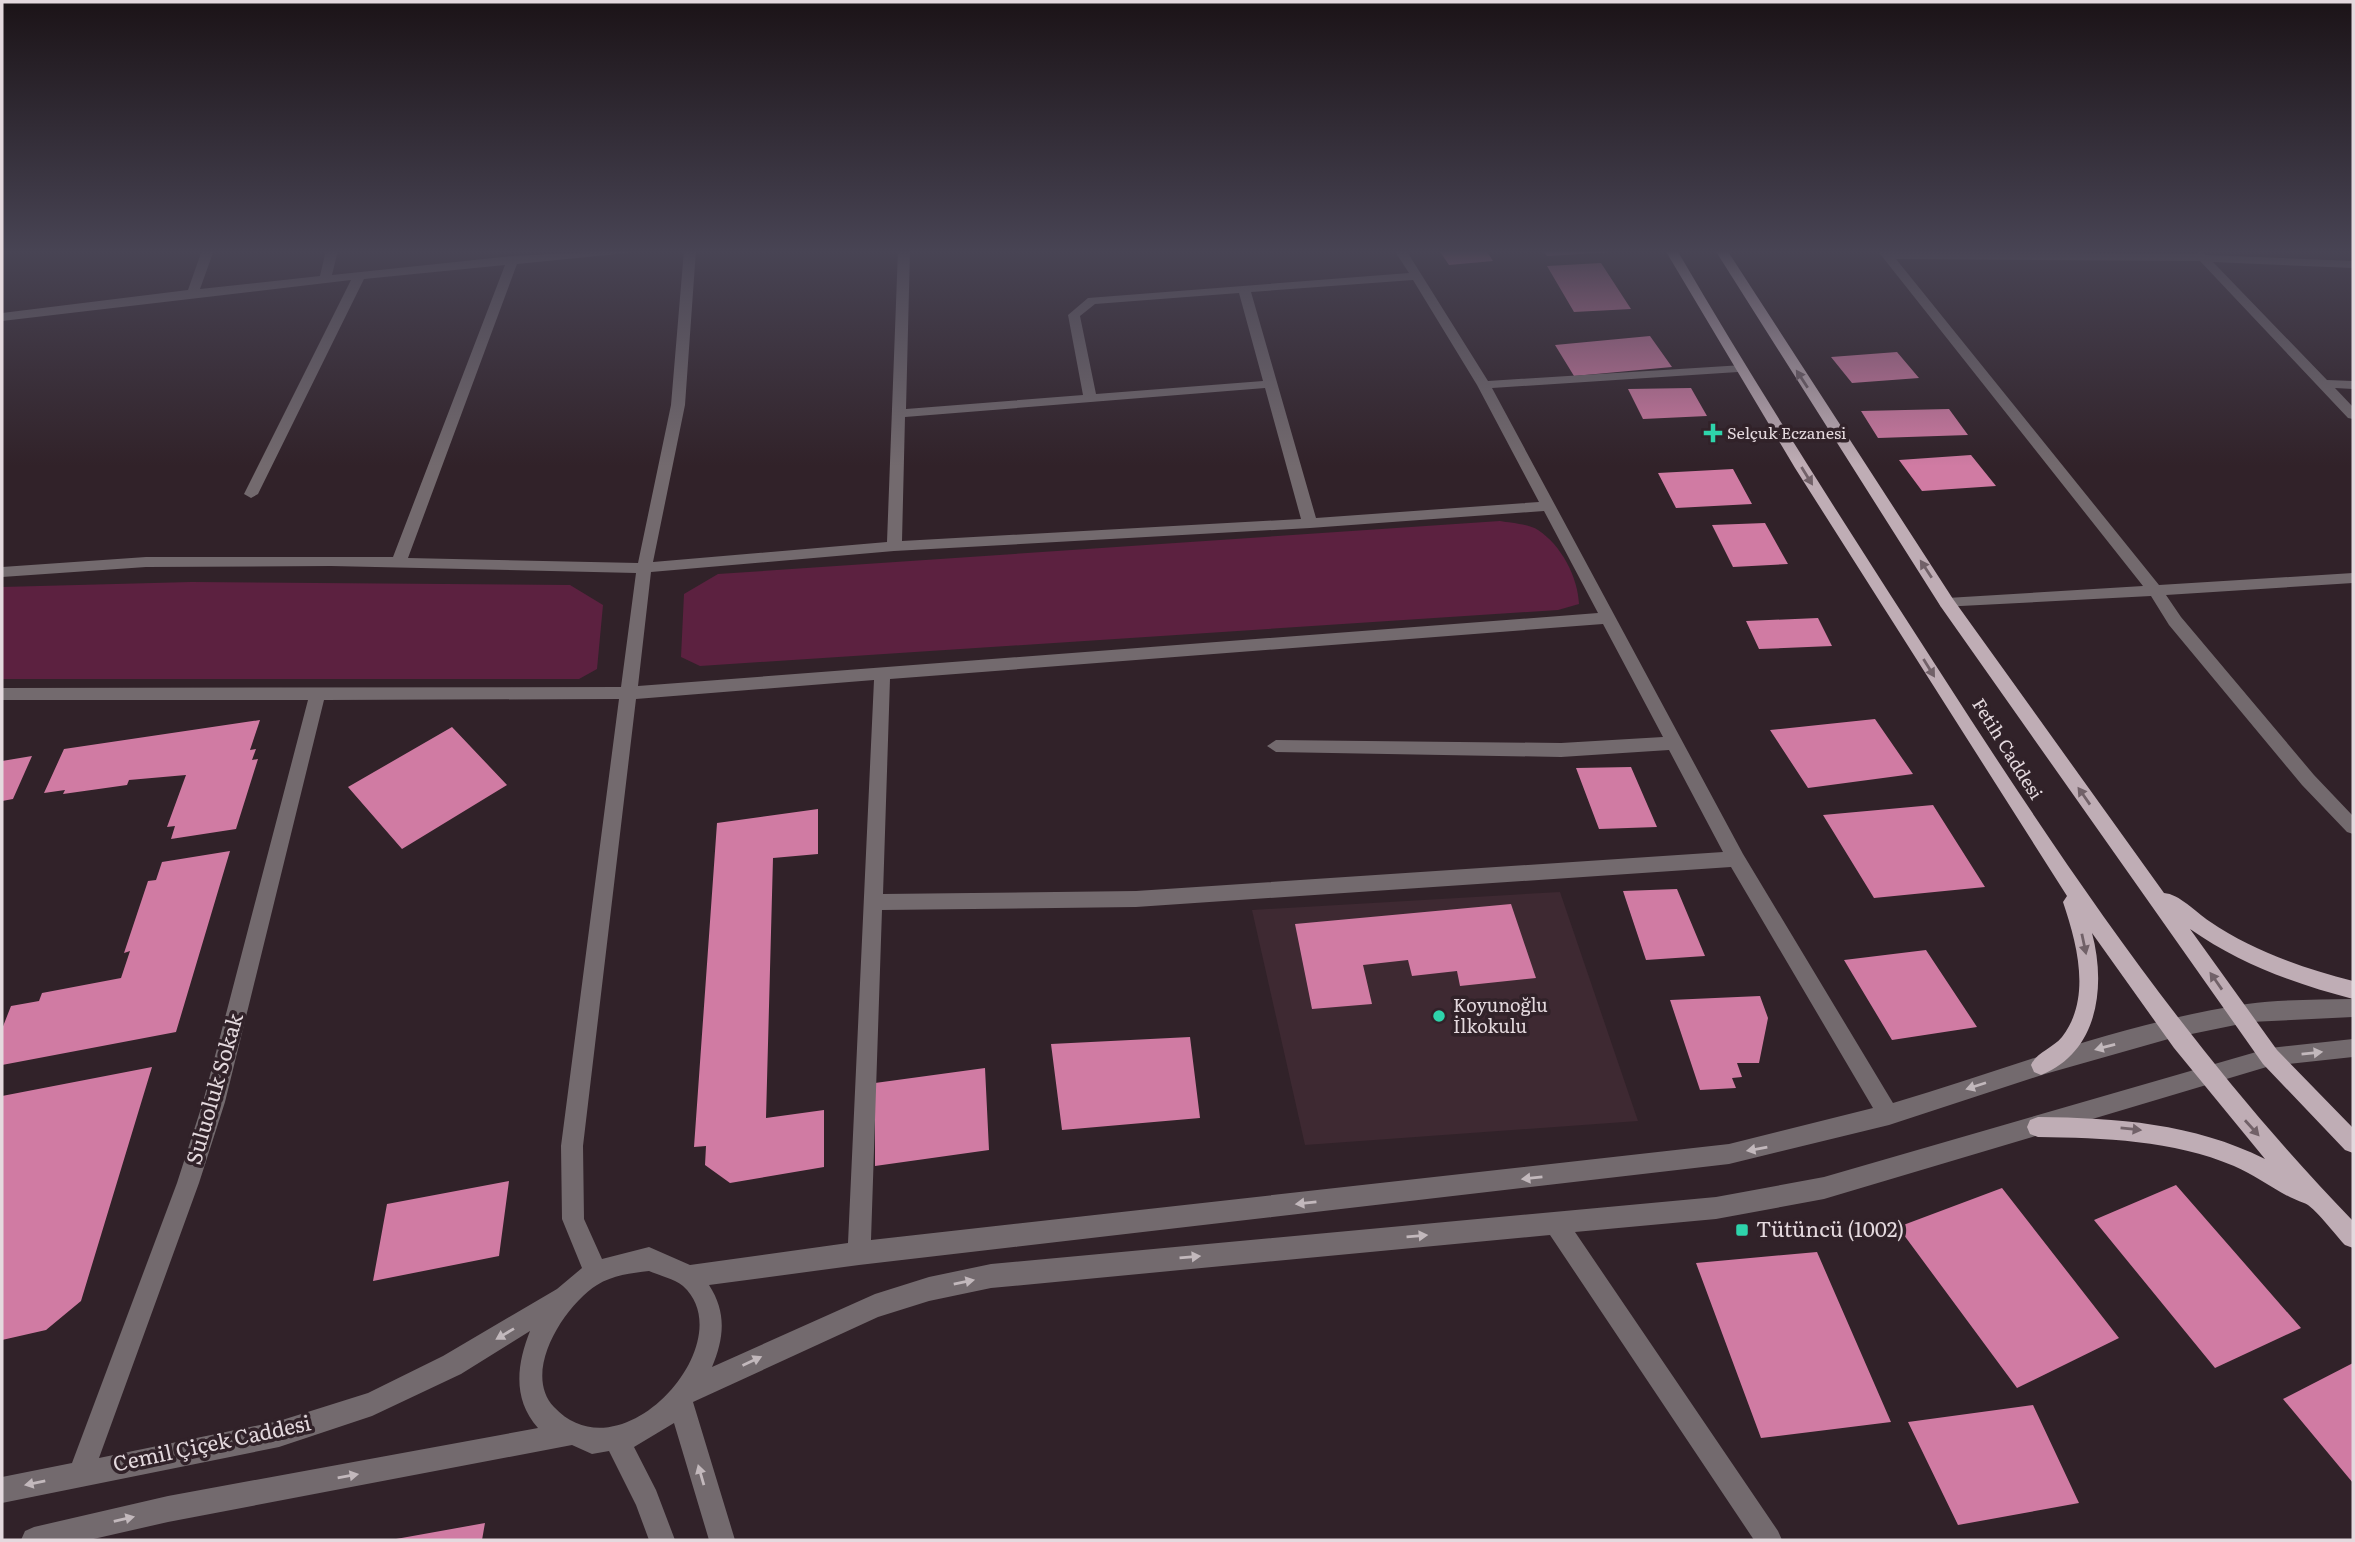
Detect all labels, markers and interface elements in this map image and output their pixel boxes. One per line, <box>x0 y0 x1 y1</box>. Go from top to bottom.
one-way arrow <box>1796 369 1809 388</box>
place label: Selçuk Eczanesi <box>1727 420 1846 444</box>
marker: Selçuk Eczanesi <box>1705 425 1721 441</box>
one-way arrow <box>1800 467 1813 486</box>
one-way arrow <box>1919 560 1932 579</box>
one-way arrow <box>1922 659 1935 678</box>
street label: Fetih Caddesi <box>1966 692 2050 804</box>
one-way arrow <box>2077 787 2091 805</box>
one-way arrow <box>2079 933 2090 955</box>
one-way arrow <box>2209 972 2223 990</box>
place label: Koyunoğlu İlkokulu <box>1453 991 1548 1039</box>
marker: Koyunoğlu İlkokulu <box>1431 1008 1447 1024</box>
street label: Suluoluk Sokak <box>176 1009 249 1168</box>
one-way arrow <box>2094 1042 2116 1053</box>
one-way arrow <box>2301 1047 2323 1058</box>
one-way arrow <box>1965 1081 1986 1092</box>
one-way arrow <box>2244 1119 2260 1136</box>
one-way arrow <box>2120 1124 2142 1135</box>
one-way arrow <box>1746 1144 1768 1155</box>
one-way arrow <box>1521 1172 1543 1183</box>
one-way arrow <box>1295 1198 1317 1209</box>
place label: Tütüncü (1002) <box>1756 1212 1904 1243</box>
marker: Tütüncü (1002) <box>1734 1222 1750 1238</box>
one-way arrow <box>1406 1230 1428 1241</box>
one-way arrow <box>1180 1251 1202 1262</box>
one-way arrow <box>953 1276 975 1287</box>
one-way arrow <box>495 1327 514 1340</box>
one-way arrow <box>742 1355 762 1367</box>
street label: Cemil Çiçek Caddesi <box>110 1405 313 1478</box>
one-way arrow <box>695 1465 705 1486</box>
one-way arrow <box>337 1470 359 1481</box>
one-way arrow <box>24 1478 46 1489</box>
one-way arrow <box>114 1513 136 1524</box>

